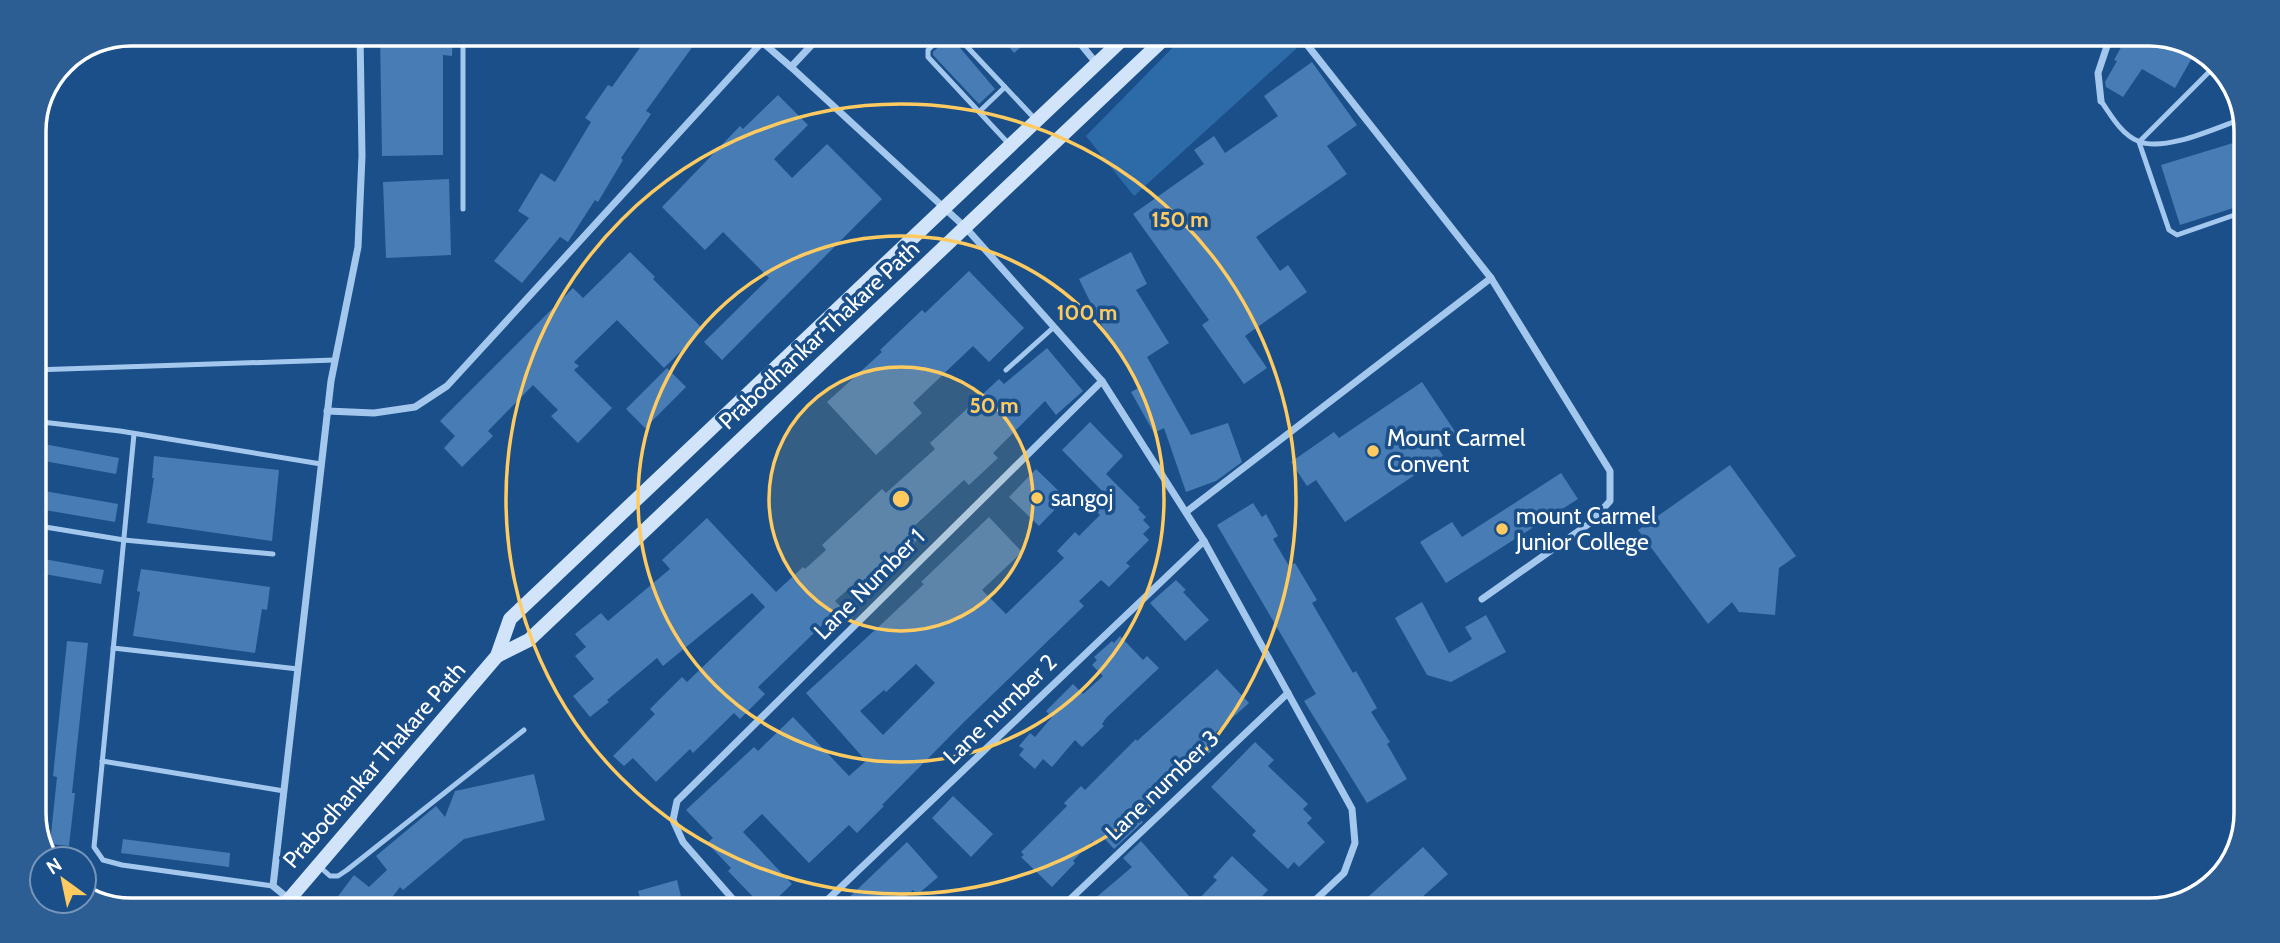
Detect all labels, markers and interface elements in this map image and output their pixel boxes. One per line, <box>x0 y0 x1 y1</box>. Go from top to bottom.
text: 150 m <box>1152 207 1208 232</box>
street label: Prabodhankar Thakare Path <box>713 235 925 435</box>
text: 100 m <box>1057 300 1117 325</box>
text: 50 m <box>969 393 1019 418</box>
place label: Mount Carmel Convent <box>1387 424 1526 478</box>
marker: Mount Carmel Convent <box>1365 443 1381 459</box>
place label: sangoj <box>1051 484 1113 512</box>
centre of rings <box>889 487 913 511</box>
marker: sangoj <box>1029 490 1045 506</box>
place label: mount Carmel Junior College <box>1515 502 1657 556</box>
marker: mount Carmel Junior College <box>1494 521 1510 537</box>
street label: Lane Number 1 <box>808 523 930 645</box>
street label: Lane number 2 <box>938 648 1062 770</box>
street label: Prabodhankar Thakare Path <box>277 656 471 874</box>
street label: Lane number 3 <box>1099 724 1225 846</box>
north arrow <box>28 845 98 915</box>
text: N <box>42 853 66 879</box>

